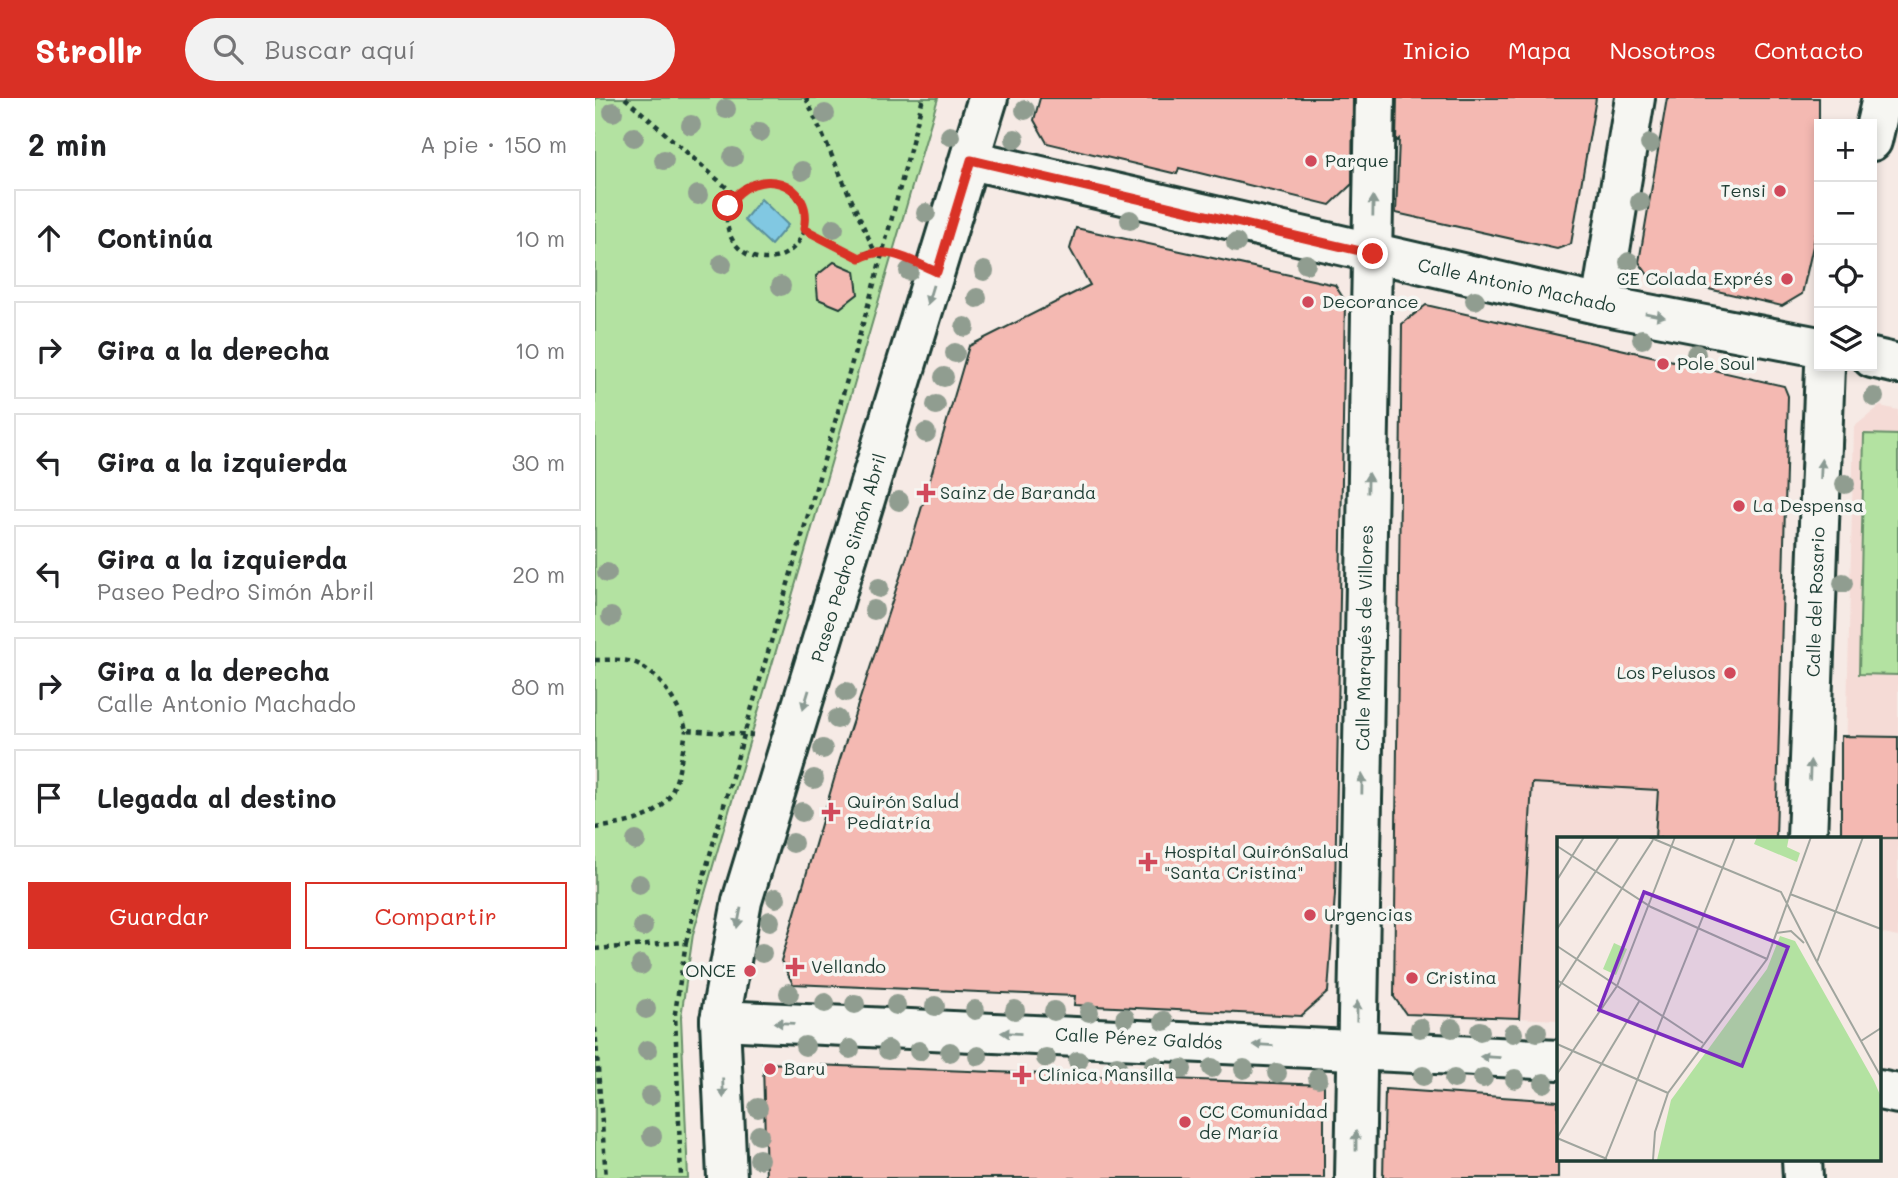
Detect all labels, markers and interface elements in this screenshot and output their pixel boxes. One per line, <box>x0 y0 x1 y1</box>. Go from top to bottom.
search box <box>185 18 675 81</box>
text: Strollr <box>35 28 143 71</box>
icon: search <box>209 30 247 68</box>
text: Buscar aquí <box>265 32 416 66</box>
text: Inicio <box>1403 34 1470 65</box>
text: Mapa <box>1508 34 1572 65</box>
text: Nosotros <box>1610 34 1716 65</box>
text: Contacto <box>1754 34 1863 65</box>
map controls <box>1814 119 1877 371</box>
button: + <box>1814 119 1877 182</box>
text: 2 min <box>28 124 107 164</box>
text: A pie · 150 m <box>420 129 567 159</box>
place label: Parque <box>1325 148 1389 172</box>
marker: Parque <box>1303 153 1319 169</box>
place label: Tensi <box>1721 178 1766 202</box>
button: − <box>1814 182 1877 245</box>
marker: Tensi <box>1772 183 1788 199</box>
route start <box>712 190 743 221</box>
one-way arrow <box>1367 195 1379 217</box>
icon: ahead <box>30 219 68 257</box>
text: Continúa <box>97 221 213 255</box>
text: 10 m <box>515 223 565 253</box>
route end <box>1357 238 1388 269</box>
button: locate <box>1814 245 1877 308</box>
street label: Calle Antonio Machado <box>1416 252 1619 318</box>
place label: CE Colada Exprés <box>1617 266 1773 290</box>
marker: CE Colada Exprés <box>1779 271 1795 287</box>
one-way arrow <box>924 285 935 306</box>
place label: Decorance <box>1322 289 1419 313</box>
marker: Decorance <box>1300 294 1316 310</box>
button: layers <box>1814 308 1877 371</box>
one-way arrow <box>1644 310 1666 321</box>
icon: right <box>30 331 68 369</box>
text: Gira a la derecha <box>97 333 330 367</box>
text: 10 m <box>515 335 565 365</box>
place label: Pole Soul <box>1677 351 1755 375</box>
marker: Pole Soul <box>1655 356 1671 372</box>
icon: left <box>30 443 68 481</box>
text: Gira a la izquierda <box>97 445 348 479</box>
text: 30 m <box>512 447 565 477</box>
street label: Paseo Pedro Simón Abril <box>805 450 891 665</box>
one-way arrow <box>1815 458 1826 480</box>
one-way arrow <box>1362 471 1374 493</box>
place label: Sainz de Baranda <box>940 480 1096 504</box>
marker: Sainz de Baranda <box>918 485 934 501</box>
place label: La Despensa <box>1753 493 1864 517</box>
marker: La Despensa <box>1731 498 1747 514</box>
street label: Calle Marqués de Villores <box>1350 525 1378 751</box>
street label: Calle del Rosario <box>1800 526 1830 677</box>
text: Gira a la izquierda <box>97 542 348 576</box>
icon: left <box>30 555 68 593</box>
text: 20 m <box>512 559 565 589</box>
text: Paseo Pedro Simón Abril <box>97 576 374 606</box>
text: Gira a la derecha <box>97 654 330 688</box>
place label: Los Pelusos <box>1617 660 1716 684</box>
marker: Los Pelusos <box>1722 665 1738 681</box>
icon: right <box>30 667 68 705</box>
text: 80 m <box>511 671 565 701</box>
text: Calle Antonio Machado <box>97 688 356 718</box>
one-way arrow <box>800 690 810 711</box>
one-way arrow <box>1804 759 1815 781</box>
one-way arrow <box>1356 772 1368 794</box>
icon: arrive <box>30 779 68 817</box>
text: Llegada al destino <box>97 781 336 815</box>
place label: Quirón Salud Pediatría <box>847 789 959 834</box>
marker: Quirón Salud Pediatría <box>821 802 841 822</box>
inset map <box>1557 837 1881 1160</box>
place label: Hospital QuirónSalud "Santa Cristina" <box>1164 839 1349 884</box>
marker: Hospital QuirónSalud "Santa Cristina" <box>1138 852 1158 872</box>
button: Guardar <box>28 882 291 949</box>
button: Compartir <box>305 882 567 949</box>
place label: Urgencias <box>1324 902 1413 926</box>
one-way arrow <box>734 907 745 929</box>
marker: Urgencias <box>1302 907 1318 923</box>
place label: Vellando <box>811 954 886 978</box>
marker: Vellando <box>785 957 805 977</box>
place label: ONCE <box>685 958 736 982</box>
marker: ONCE <box>742 963 758 979</box>
place label: Cristina <box>1426 965 1497 989</box>
marker: Cristina <box>1404 970 1420 986</box>
one-way arrow <box>1352 1000 1363 1022</box>
one-way arrow <box>773 1018 795 1029</box>
street label: Calle Pérez Galdós <box>1055 1022 1224 1054</box>
one-way arrow <box>1000 1028 1022 1039</box>
one-way arrow <box>1252 1039 1274 1050</box>
one-way arrow <box>1479 1051 1501 1062</box>
place label: Baru <box>784 1056 825 1080</box>
marker: Baru <box>762 1061 778 1077</box>
place label: Clínica Mansilla <box>1038 1062 1174 1086</box>
marker: Clínica Mansilla <box>1012 1065 1032 1085</box>
one-way arrow <box>718 1078 729 1100</box>
place label: CC Comunidad de María <box>1199 1099 1328 1144</box>
marker: CC Comunidad de María <box>1177 1114 1193 1130</box>
one-way arrow <box>1350 1130 1362 1152</box>

